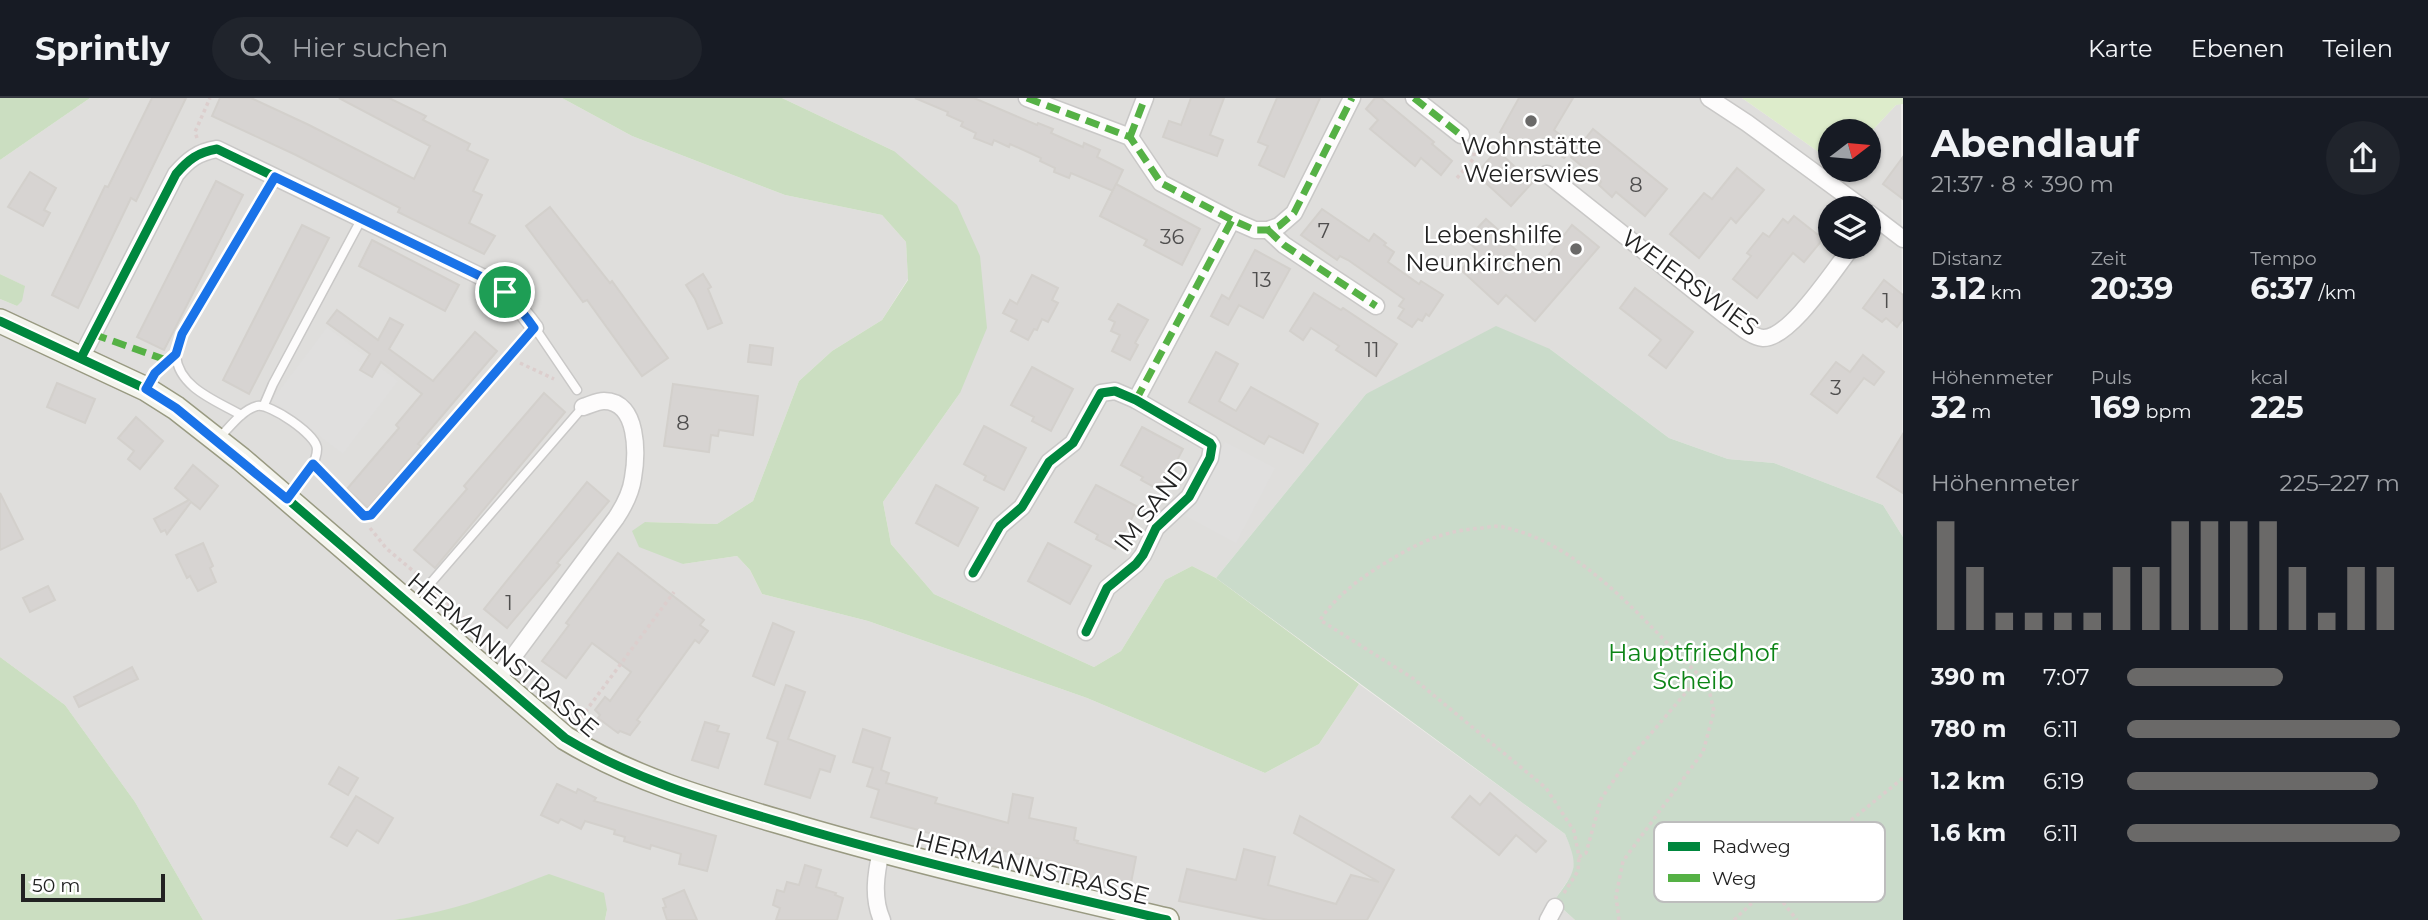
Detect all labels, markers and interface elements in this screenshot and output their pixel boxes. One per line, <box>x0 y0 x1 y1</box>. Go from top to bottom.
search box <box>212 17 702 80</box>
text: Sprintly <box>35 28 170 68</box>
icon: search <box>236 29 274 67</box>
text: Hier suchen <box>292 32 448 64</box>
text: Karte <box>2088 34 2153 63</box>
text: Ebenen <box>2191 34 2284 63</box>
text: Teilen <box>2322 34 2393 63</box>
marker: Wohnstätte Weierswies <box>1523 113 1539 129</box>
north arrow <box>1818 119 1881 182</box>
map controls <box>1818 119 1881 259</box>
text: Abendlauf <box>1931 120 2139 167</box>
button: share <box>2326 121 2400 195</box>
place label: Wohnstätte Weierswies <box>1460 131 1602 188</box>
text: 21:37 · 8 × 390 m <box>1931 170 2114 198</box>
house number: 8 <box>1629 172 1643 197</box>
button: layers <box>1818 196 1881 259</box>
house number: 7 <box>1318 218 1330 243</box>
place label: Lebenshilfe Neunkirchen <box>1405 220 1562 277</box>
street label: WEIERSWIES <box>1616 223 1764 342</box>
house number: 36 <box>1160 224 1185 249</box>
marker: Lebenshilfe Neunkirchen <box>1568 241 1584 257</box>
text: Distanz <box>1931 247 2002 270</box>
text: Zeit <box>2091 247 2127 270</box>
text: Tempo <box>2250 247 2317 270</box>
pin <box>475 262 535 322</box>
house number: 13 <box>1252 267 1272 292</box>
text: 3.12 <box>1931 270 1986 307</box>
text: 20:39 <box>2091 270 2173 307</box>
text: 6:37 <box>2250 270 2313 307</box>
icon: arrive <box>486 273 524 311</box>
text: km <box>1986 281 2022 304</box>
text: /km <box>2313 281 2356 304</box>
house number: 1 <box>1882 288 1890 313</box>
house number: 11 <box>1364 337 1380 362</box>
text: Höhenmeter <box>1931 366 2054 389</box>
text: Puls <box>2091 366 2131 389</box>
text: kcal <box>2250 366 2288 389</box>
house number: 3 <box>1830 375 1842 400</box>
text: 32 <box>1931 389 1966 426</box>
text: 169 <box>2091 389 2141 426</box>
text: 225 <box>2250 389 2304 426</box>
text: m <box>1966 400 1991 423</box>
text: bpm <box>2141 400 2192 423</box>
house number: 8 <box>676 410 690 435</box>
street label: IM SAND <box>1108 454 1196 557</box>
text: Höhenmeter <box>1931 469 2079 497</box>
text: 225–227 m <box>2280 469 2400 497</box>
street label: HERMANNSTRASSE <box>402 566 605 743</box>
house number: 1 <box>505 590 513 615</box>
park label: Hauptfriedhof Scheib <box>1608 638 1779 695</box>
text: 390 m <box>1931 663 2006 691</box>
text: 7:07 <box>2043 663 2090 691</box>
text: 780 m <box>1931 715 2006 743</box>
text: 6:11 <box>2043 715 2079 743</box>
text: 1.2 km <box>1931 767 2005 795</box>
text: 6:19 <box>2043 767 2084 795</box>
text: 1.6 km <box>1931 819 2006 847</box>
text: 6:11 <box>2043 819 2079 847</box>
legend <box>1654 822 1885 902</box>
street label: HERMANNSTRASSE <box>912 824 1152 911</box>
text: Radweg <box>1712 835 1791 858</box>
text: Weg <box>1712 867 1757 890</box>
scale bar <box>21 871 164 903</box>
text: 50 m <box>32 874 80 897</box>

